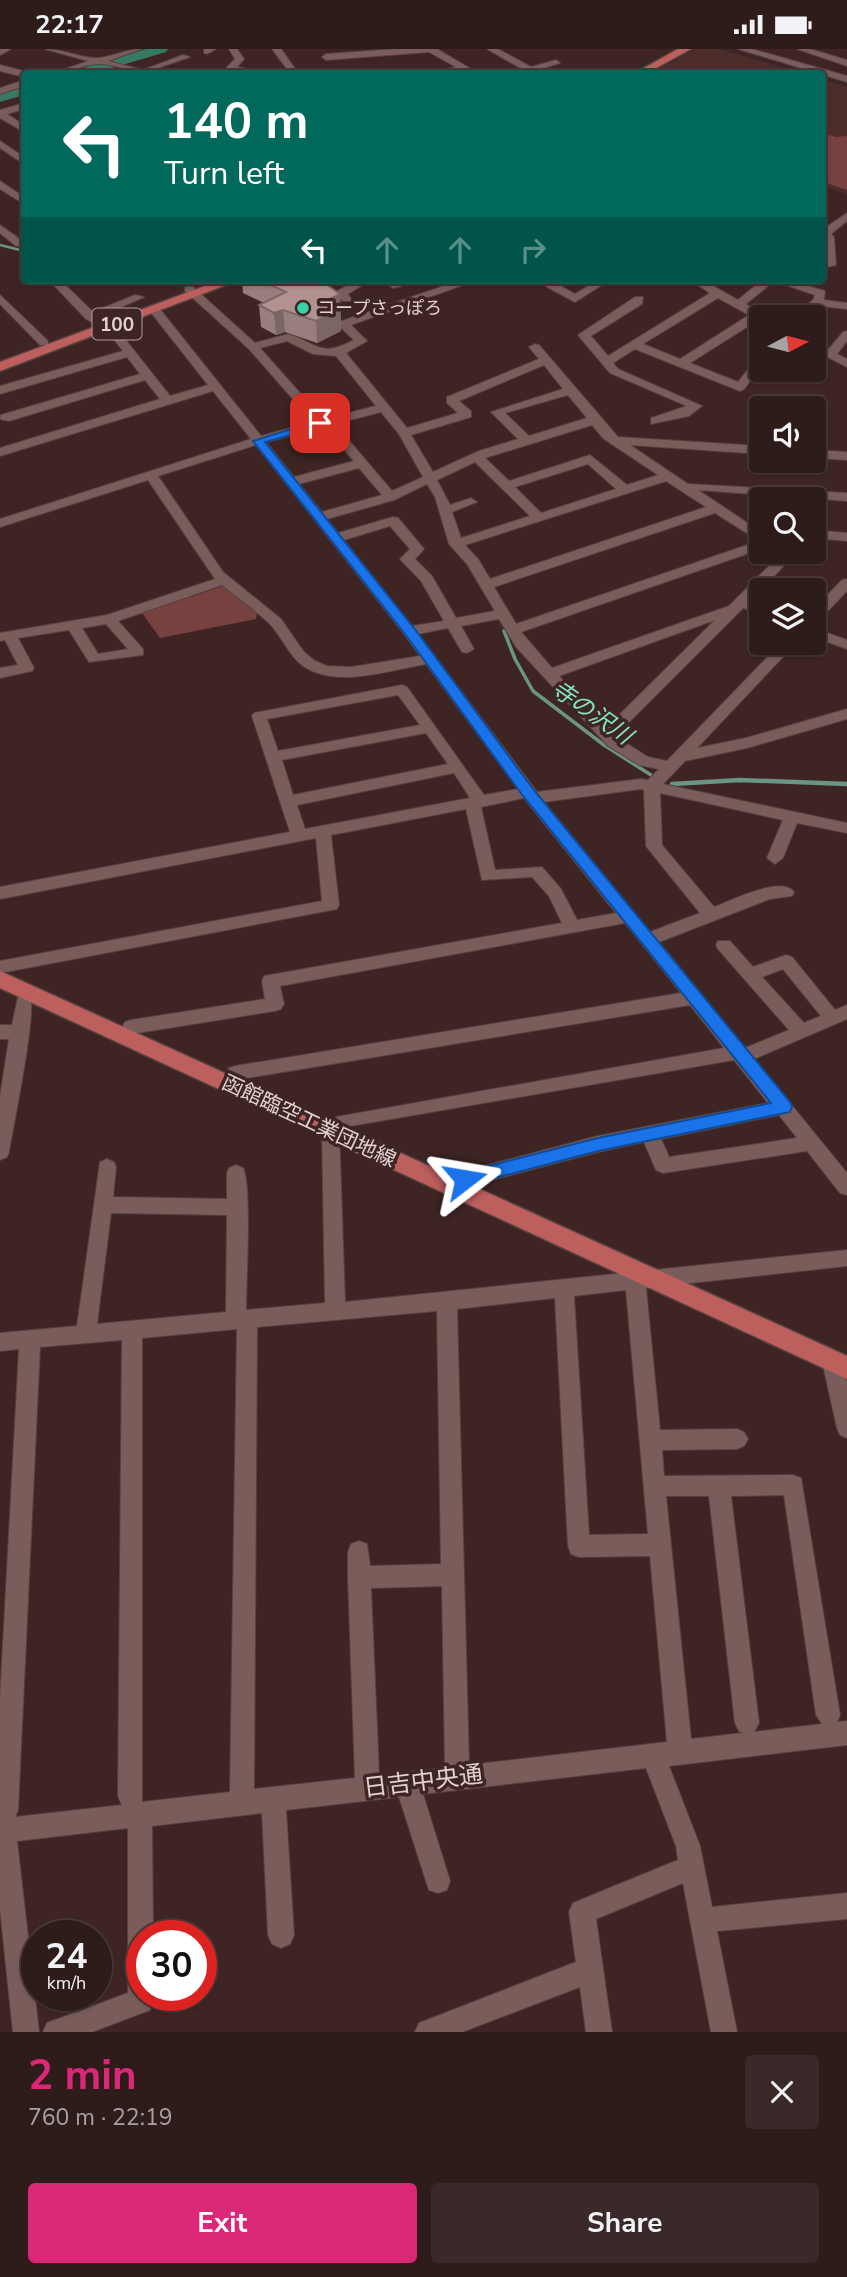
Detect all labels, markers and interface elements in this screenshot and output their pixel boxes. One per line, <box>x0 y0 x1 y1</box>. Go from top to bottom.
text: 22:17 <box>35 7 104 42</box>
text: 140 m <box>164 88 308 155</box>
icon: left <box>49 98 140 189</box>
text: Turn left <box>164 152 284 195</box>
icon: left <box>295 231 333 269</box>
icon: ahead <box>368 231 406 269</box>
icon: ahead <box>441 231 479 269</box>
icon: right <box>514 231 552 269</box>
place label: コープさっぽろ <box>317 296 442 320</box>
marker: コープさっぽろ <box>295 300 311 316</box>
north arrow <box>749 305 826 381</box>
map controls <box>749 305 826 655</box>
road number: 100 <box>92 309 142 339</box>
pin <box>290 393 350 453</box>
button: sound <box>749 396 826 473</box>
icon: arrive <box>301 404 339 442</box>
button: search <box>749 487 826 564</box>
button: layers <box>749 578 826 655</box>
water label: 寺の沢川 <box>545 673 641 753</box>
street label: 函館臨空工業団地線 <box>217 1068 401 1174</box>
position arrow <box>428 1142 502 1216</box>
street label: 日吉中央通 <box>361 1758 485 1804</box>
speed limit sign: 30 <box>126 1920 217 2011</box>
text: 24 <box>45 1933 88 1980</box>
text: km/h <box>47 1971 86 1995</box>
text: 2 min <box>28 2047 137 2104</box>
button: close <box>745 2055 819 2129</box>
text: 760 m · 22:19 <box>28 2102 173 2133</box>
button: Exit <box>28 2183 417 2263</box>
button: Share <box>431 2183 819 2263</box>

